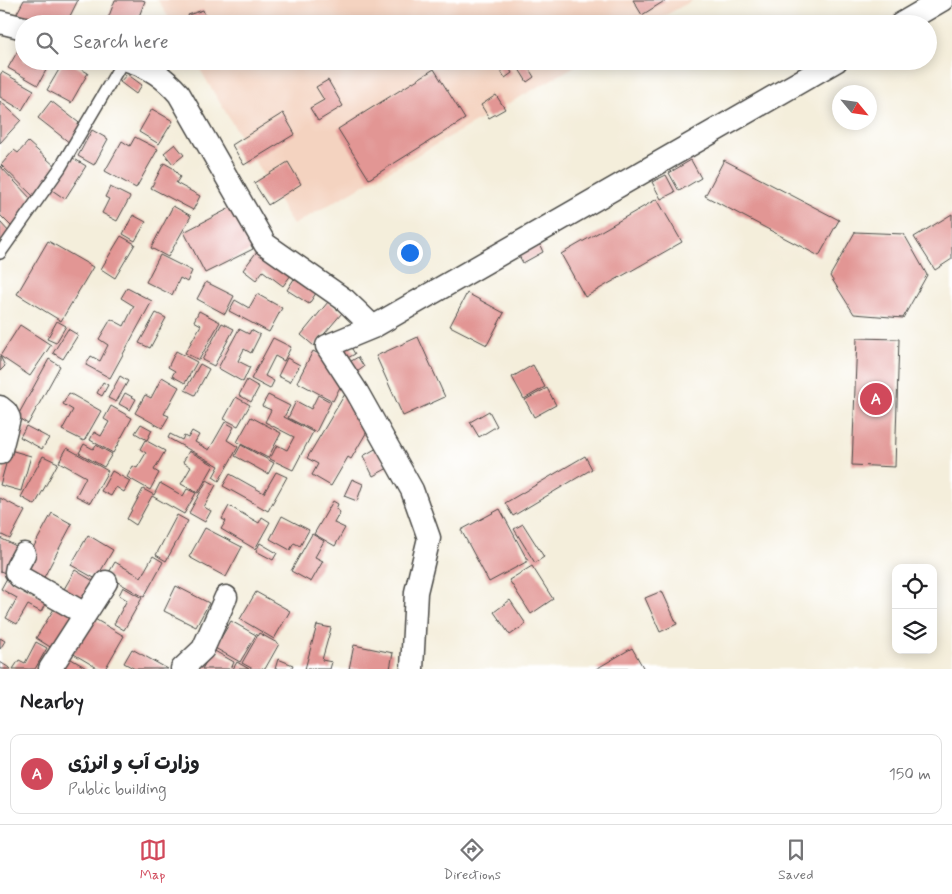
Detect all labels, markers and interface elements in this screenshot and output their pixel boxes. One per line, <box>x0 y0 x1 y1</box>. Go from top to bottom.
search box <box>15 15 937 70</box>
icon: search <box>33 29 61 57</box>
text: Search here <box>73 30 169 55</box>
north arrow <box>832 85 877 130</box>
your location <box>397 240 423 266</box>
pin: A <box>860 380 892 418</box>
map controls <box>892 564 937 654</box>
button: locate <box>892 564 937 609</box>
button: layers <box>892 609 937 654</box>
text: Nearby <box>20 688 84 716</box>
text: وزارت آب و انرژی <box>68 751 200 776</box>
text: A <box>32 764 42 785</box>
text: 150 m <box>889 764 931 785</box>
text: Public building <box>68 779 167 800</box>
tab: Map <box>139 836 167 884</box>
tab: Directions <box>444 836 501 884</box>
tab: Saved <box>778 836 813 884</box>

